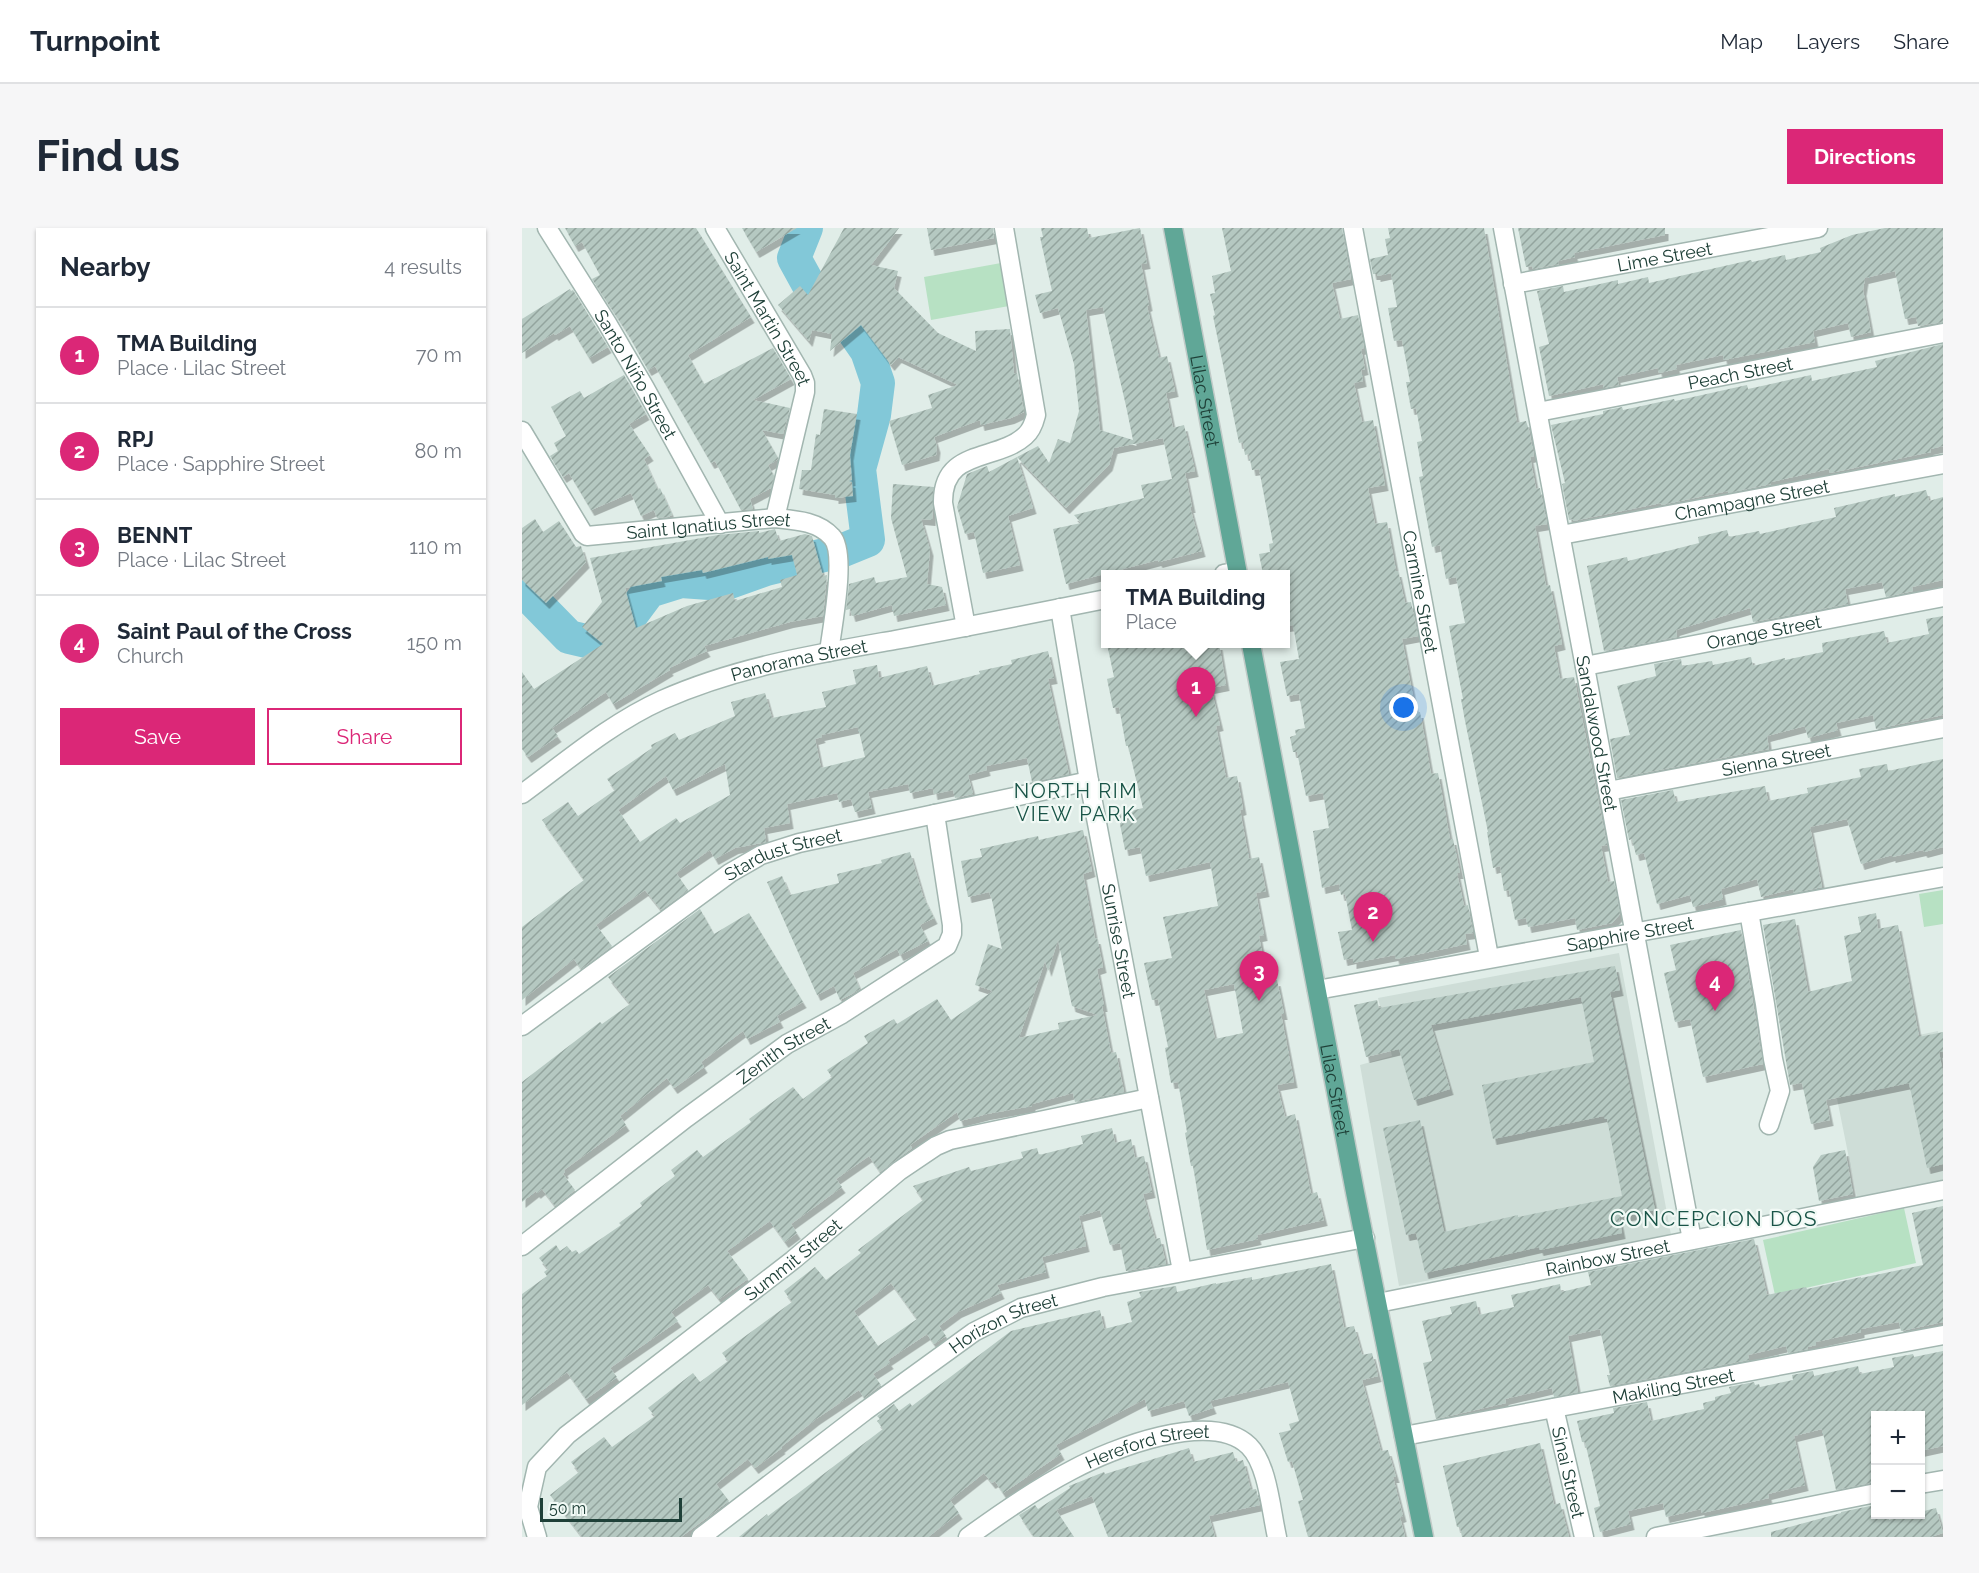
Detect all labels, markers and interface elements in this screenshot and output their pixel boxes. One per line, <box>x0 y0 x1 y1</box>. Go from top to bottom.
text: Turnpoint <box>30 25 160 58</box>
text: Map <box>1720 29 1763 54</box>
text: Layers <box>1796 29 1860 54</box>
text: Share <box>1893 29 1949 54</box>
button: Directions <box>1787 129 1943 184</box>
text: Find us <box>36 132 180 181</box>
street label: Lime Street <box>1615 237 1714 275</box>
street label: Saint Martin Street <box>721 247 816 388</box>
text: Nearby <box>60 252 150 282</box>
text: 4 results <box>384 255 462 279</box>
street label: Santo Niño Street <box>590 305 681 442</box>
text: TMA Building <box>117 330 257 356</box>
text: 1 <box>75 343 84 367</box>
text: 70 m <box>416 343 462 367</box>
street label: Peach Street <box>1686 352 1794 393</box>
street label: Lilac Street <box>1187 353 1224 449</box>
text: Place · Lilac Street <box>117 356 286 380</box>
text: RPJ <box>117 426 154 452</box>
text: 2 <box>74 439 85 463</box>
text: 80 m <box>414 439 462 463</box>
text: Place · Sapphire Street <box>117 452 325 476</box>
street label: Champagne Street <box>1673 475 1831 524</box>
street label: Saint Ignatius Street <box>625 507 792 543</box>
text: BENNT <box>117 522 192 548</box>
street label: Carmine Street <box>1399 529 1443 655</box>
text: 3 <box>74 535 85 559</box>
text: 110 m <box>409 535 462 559</box>
text: Place · Lilac Street <box>117 548 286 572</box>
popup <box>1101 570 1290 648</box>
text: TMA Building <box>1125 584 1266 610</box>
text: Place <box>1125 610 1177 634</box>
street label: Orange Street <box>1705 610 1823 653</box>
text: Saint Paul of the Cross <box>117 618 352 644</box>
text: 4 <box>74 631 85 655</box>
text: 150 m <box>407 631 462 655</box>
street label: Panorama Street <box>728 635 869 685</box>
text: Church <box>117 644 184 668</box>
street label: Sandalwood Street <box>1573 654 1622 813</box>
pin: 1 <box>1176 668 1216 717</box>
your location <box>1389 693 1418 722</box>
button: Save <box>60 708 255 765</box>
button: Share <box>267 708 462 765</box>
street label: Sienna Street <box>1720 739 1832 780</box>
district label: NORTH RIM VIEW PARK <box>1014 779 1138 826</box>
street label: Stardust Street <box>720 824 843 885</box>
street label: Sunrise Street <box>1098 882 1140 1000</box>
pin: 2 <box>1354 892 1392 942</box>
street label: Sapphire Street <box>1565 912 1695 955</box>
pin: 3 <box>1240 952 1278 1001</box>
pin: 4 <box>1696 962 1734 1011</box>
street label: Zenith Street <box>733 1012 834 1088</box>
street label: Lilac Street <box>1317 1042 1355 1138</box>
district label: CONCEPCION DOS <box>1610 1206 1818 1231</box>
street label: Summit Street <box>739 1214 845 1305</box>
street label: Rainbow Street <box>1544 1234 1671 1280</box>
street label: Horizon Street <box>945 1289 1060 1357</box>
street label: Makiling Street <box>1610 1364 1736 1407</box>
map controls <box>1871 1411 1925 1519</box>
button: + <box>1871 1411 1925 1465</box>
street label: Hereford Street <box>1082 1420 1210 1472</box>
street label: Sinai Street <box>1548 1424 1590 1520</box>
button: − <box>1871 1465 1925 1519</box>
scale bar <box>540 1495 682 1522</box>
text: 50 m <box>549 1499 586 1518</box>

